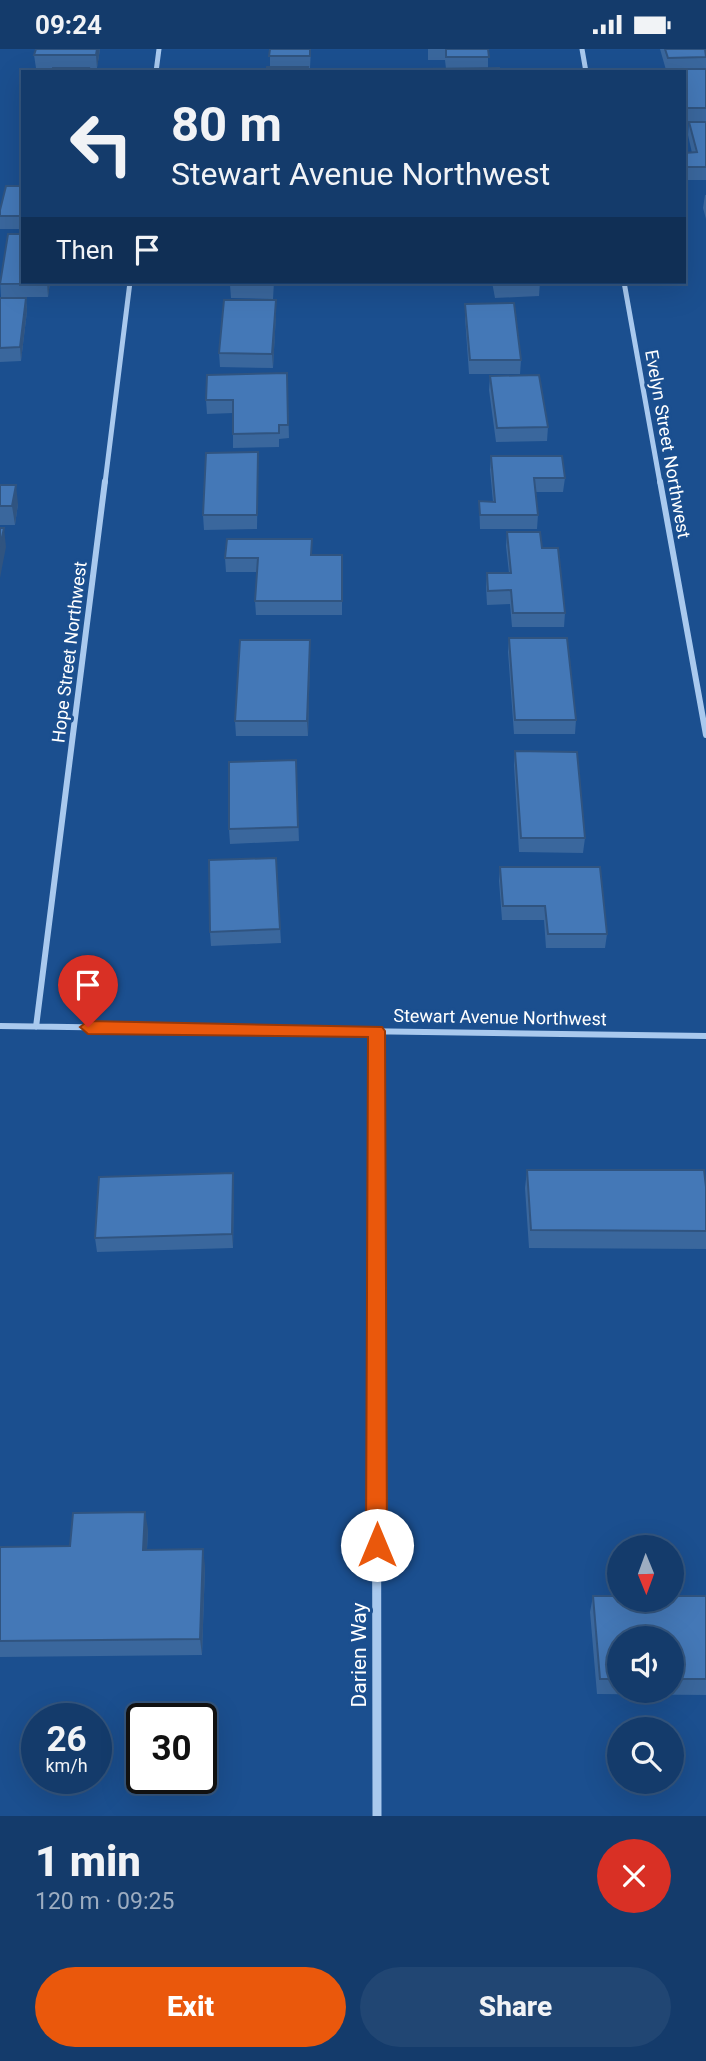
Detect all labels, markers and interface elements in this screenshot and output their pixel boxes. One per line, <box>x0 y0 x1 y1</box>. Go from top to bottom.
text: 09:24 <box>35 10 102 40</box>
text: 80 m <box>171 96 282 153</box>
icon: left <box>56 98 147 189</box>
text: Stewart Avenue Northwest <box>171 155 550 193</box>
icon: arrive <box>128 231 166 269</box>
text: Then <box>56 235 114 265</box>
street label: Evelyn Street Northwest <box>641 348 695 540</box>
street label: Hope Street Northwest <box>47 560 91 744</box>
pin <box>58 955 118 1027</box>
icon: arrive <box>69 966 107 1004</box>
street label: Stewart Avenue Northwest <box>393 1005 607 1029</box>
position arrow <box>340 1508 414 1582</box>
north arrow <box>607 1535 684 1612</box>
map controls <box>607 1535 684 1794</box>
street label: Darien Way <box>347 1603 371 1707</box>
button: sound <box>607 1626 684 1703</box>
speed limit sign: 30 <box>126 1703 217 1794</box>
button: search <box>607 1717 684 1794</box>
text: 26 <box>46 1719 87 1760</box>
text: km/h <box>45 1755 88 1776</box>
text: 1 min <box>35 1837 141 1886</box>
button: close <box>597 1839 671 1913</box>
text: 120 m · 09:25 <box>35 1888 174 1915</box>
button: Exit <box>35 1967 346 2047</box>
button: Share <box>360 1967 671 2047</box>

